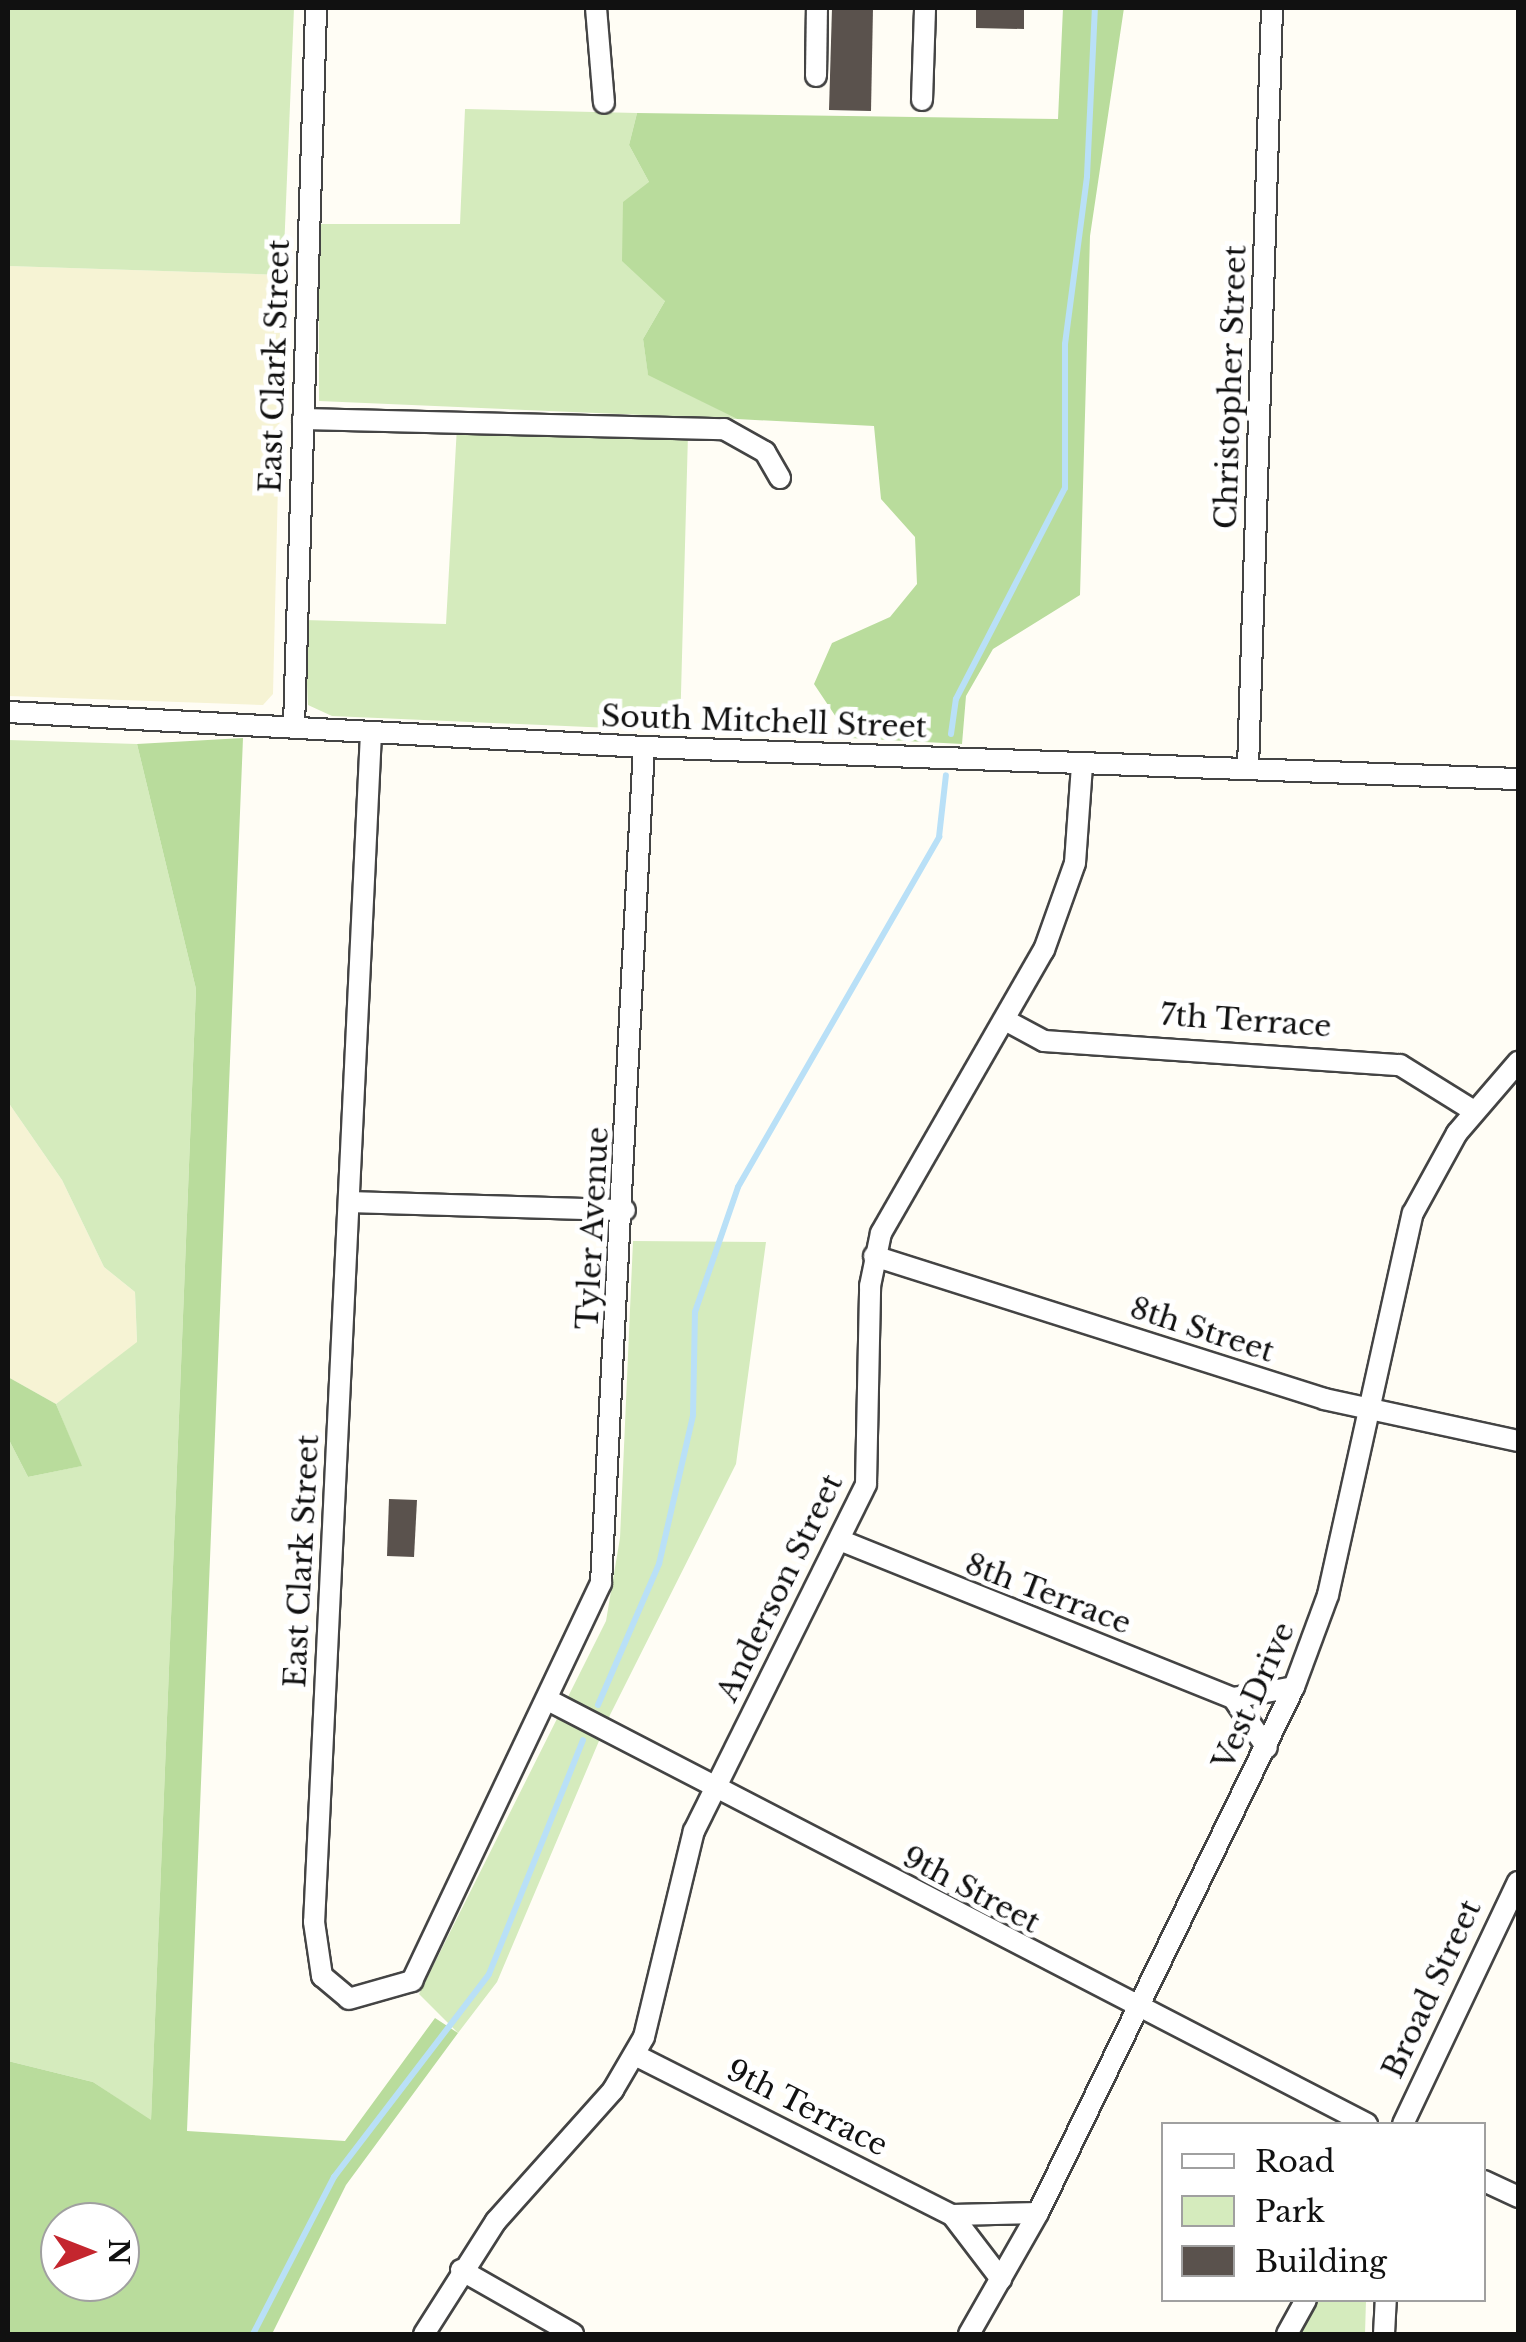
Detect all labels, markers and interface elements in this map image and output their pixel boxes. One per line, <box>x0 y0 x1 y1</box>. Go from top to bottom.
street label: East Clark Street <box>253 238 297 494</box>
street label: Christopher Street <box>1208 244 1254 530</box>
street label: South Mitchell Street <box>600 698 928 746</box>
street label: 7th Terrace <box>1159 997 1333 1045</box>
street label: Tyler Avenue <box>570 1125 616 1331</box>
street label: 8th Street <box>1126 1290 1278 1370</box>
street label: East Clark Street <box>277 1433 327 1689</box>
street label: Anderson Street <box>709 1469 851 1707</box>
street label: 8th Terrace <box>960 1546 1136 1642</box>
street label: Vest Drive <box>1206 1617 1302 1775</box>
street label: 9th Street <box>896 1839 1046 1941</box>
street label: Broad Street <box>1375 1894 1489 2084</box>
street label: 9th Terrace <box>720 2052 894 2164</box>
legend <box>1161 2122 1486 2302</box>
text: Road <box>1255 2143 1335 2180</box>
text: Park <box>1255 2193 1325 2230</box>
north arrow <box>40 2202 140 2302</box>
text: N <box>101 2239 136 2265</box>
text: Building <box>1255 2243 1387 2280</box>

